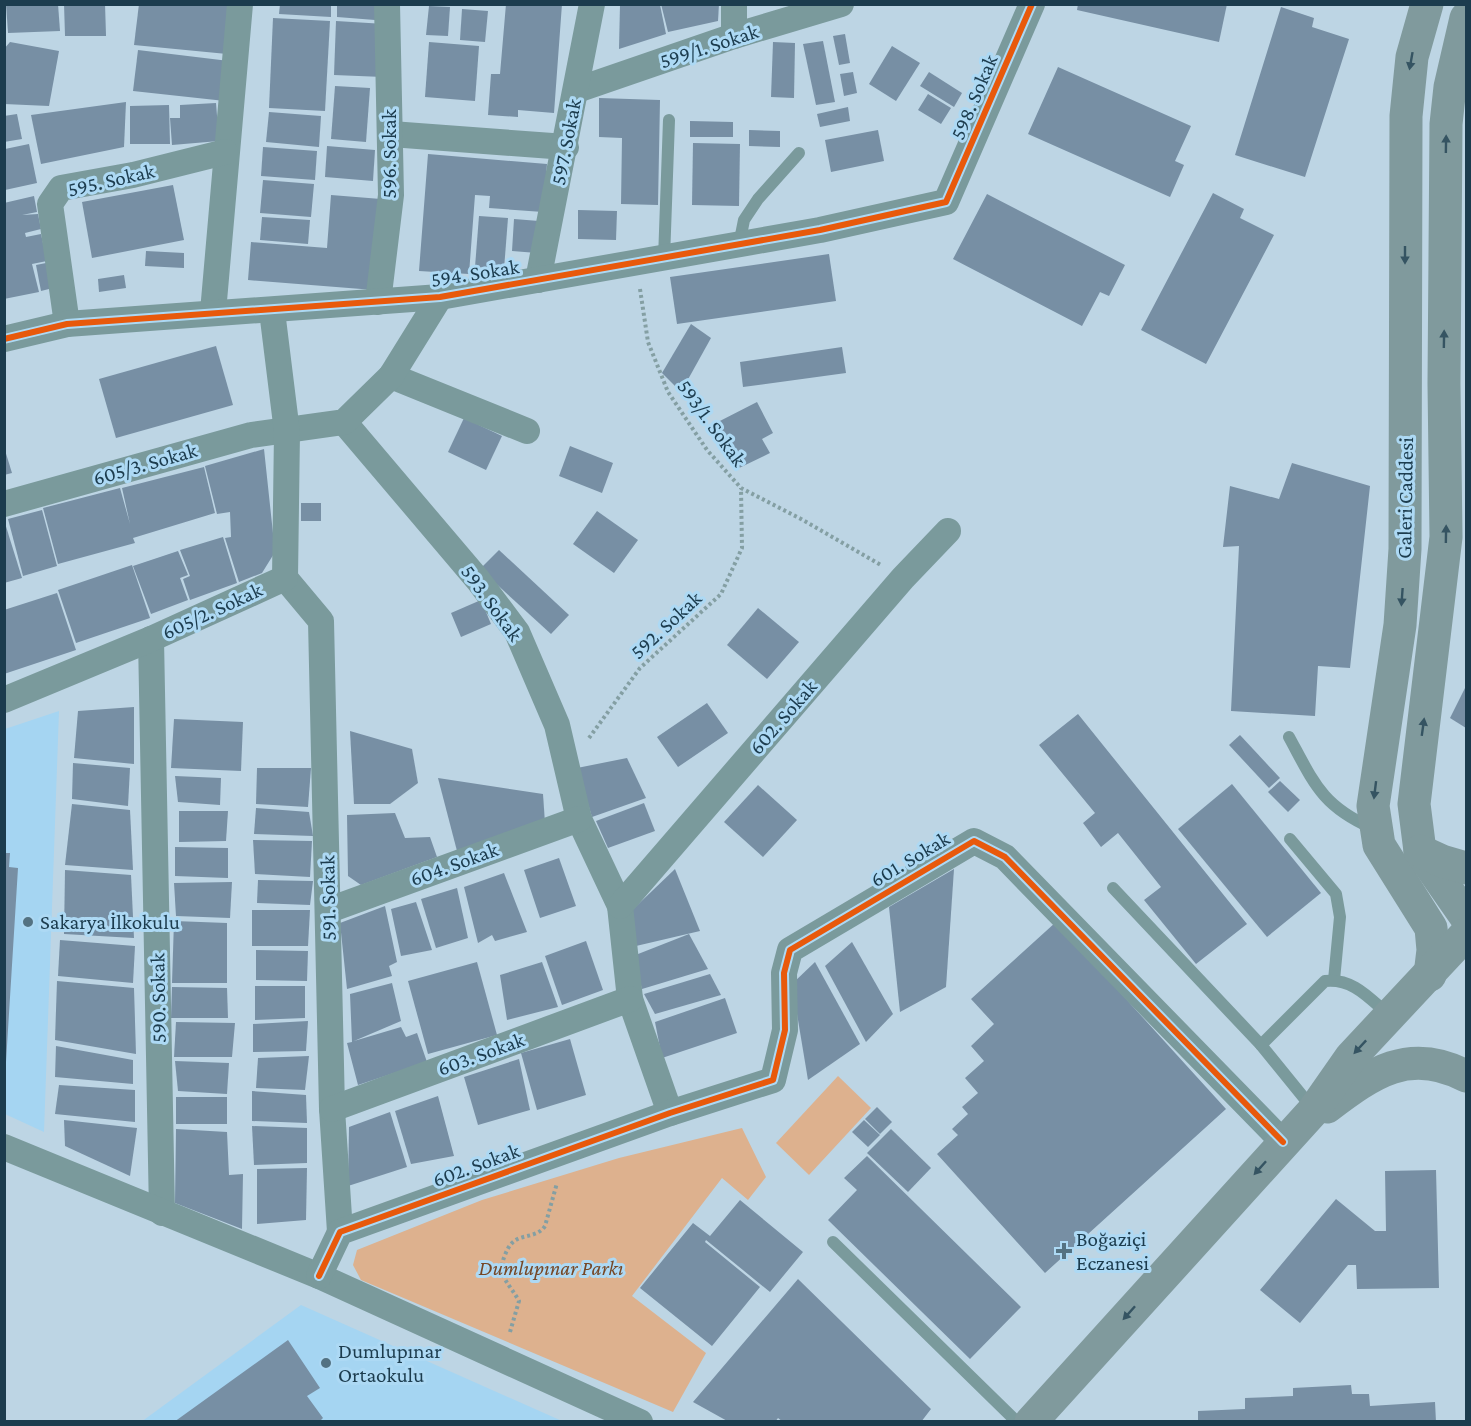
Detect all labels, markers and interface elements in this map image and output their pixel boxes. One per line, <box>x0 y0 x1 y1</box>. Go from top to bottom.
street label: 599/1. Sokak <box>657 19 761 73</box>
street label: 598. Sokak <box>945 51 1003 143</box>
one-way arrow <box>1406 52 1415 71</box>
street label: 597. Sokak <box>546 97 586 187</box>
street label: 596. Sokak <box>377 109 401 199</box>
one-way arrow <box>1441 134 1451 153</box>
street label: 595. Sokak <box>65 158 157 202</box>
one-way arrow <box>1400 246 1410 265</box>
street label: 594. Sokak <box>429 254 521 292</box>
one-way arrow <box>1440 329 1449 348</box>
street label: 593/1. Sokak <box>672 375 752 471</box>
street label: Galeri Caddesi <box>1392 436 1418 559</box>
street label: 605/3. Sokak <box>90 438 200 490</box>
one-way arrow <box>1441 524 1451 543</box>
street label: 593. Sokak <box>456 560 528 646</box>
street label: 605/2. Sokak <box>158 577 266 645</box>
street label: 592. Sokak <box>625 586 707 664</box>
one-way arrow <box>1397 588 1406 607</box>
street label: 602. Sokak <box>744 675 822 759</box>
one-way arrow <box>1418 718 1427 737</box>
one-way arrow <box>1371 781 1380 800</box>
street label: 601. Sokak <box>866 826 954 892</box>
street label: 604. Sokak <box>407 837 501 891</box>
street label: 591. Sokak <box>315 855 341 941</box>
place label: Sakarya İlkokulu <box>40 910 180 934</box>
marker: Sakarya İlkokulu <box>21 915 35 929</box>
street label: 590. Sokak <box>145 953 171 1043</box>
street label: 603. Sokak <box>434 1027 528 1081</box>
one-way arrow <box>1354 1039 1367 1054</box>
street label: 602. Sokak <box>429 1138 523 1192</box>
one-way arrow <box>1254 1160 1267 1175</box>
place label: Boğaziçi Eczanesi <box>1076 1227 1149 1275</box>
marker: Boğaziçi Eczanesi <box>1057 1244 1071 1258</box>
park label: Dumlupınar Parkı <box>479 1256 623 1280</box>
one-way arrow <box>1123 1305 1136 1320</box>
place label: Dumlupınar Ortaokulu <box>338 1339 442 1387</box>
marker: Dumlupınar Ortaokulu <box>319 1356 333 1370</box>

